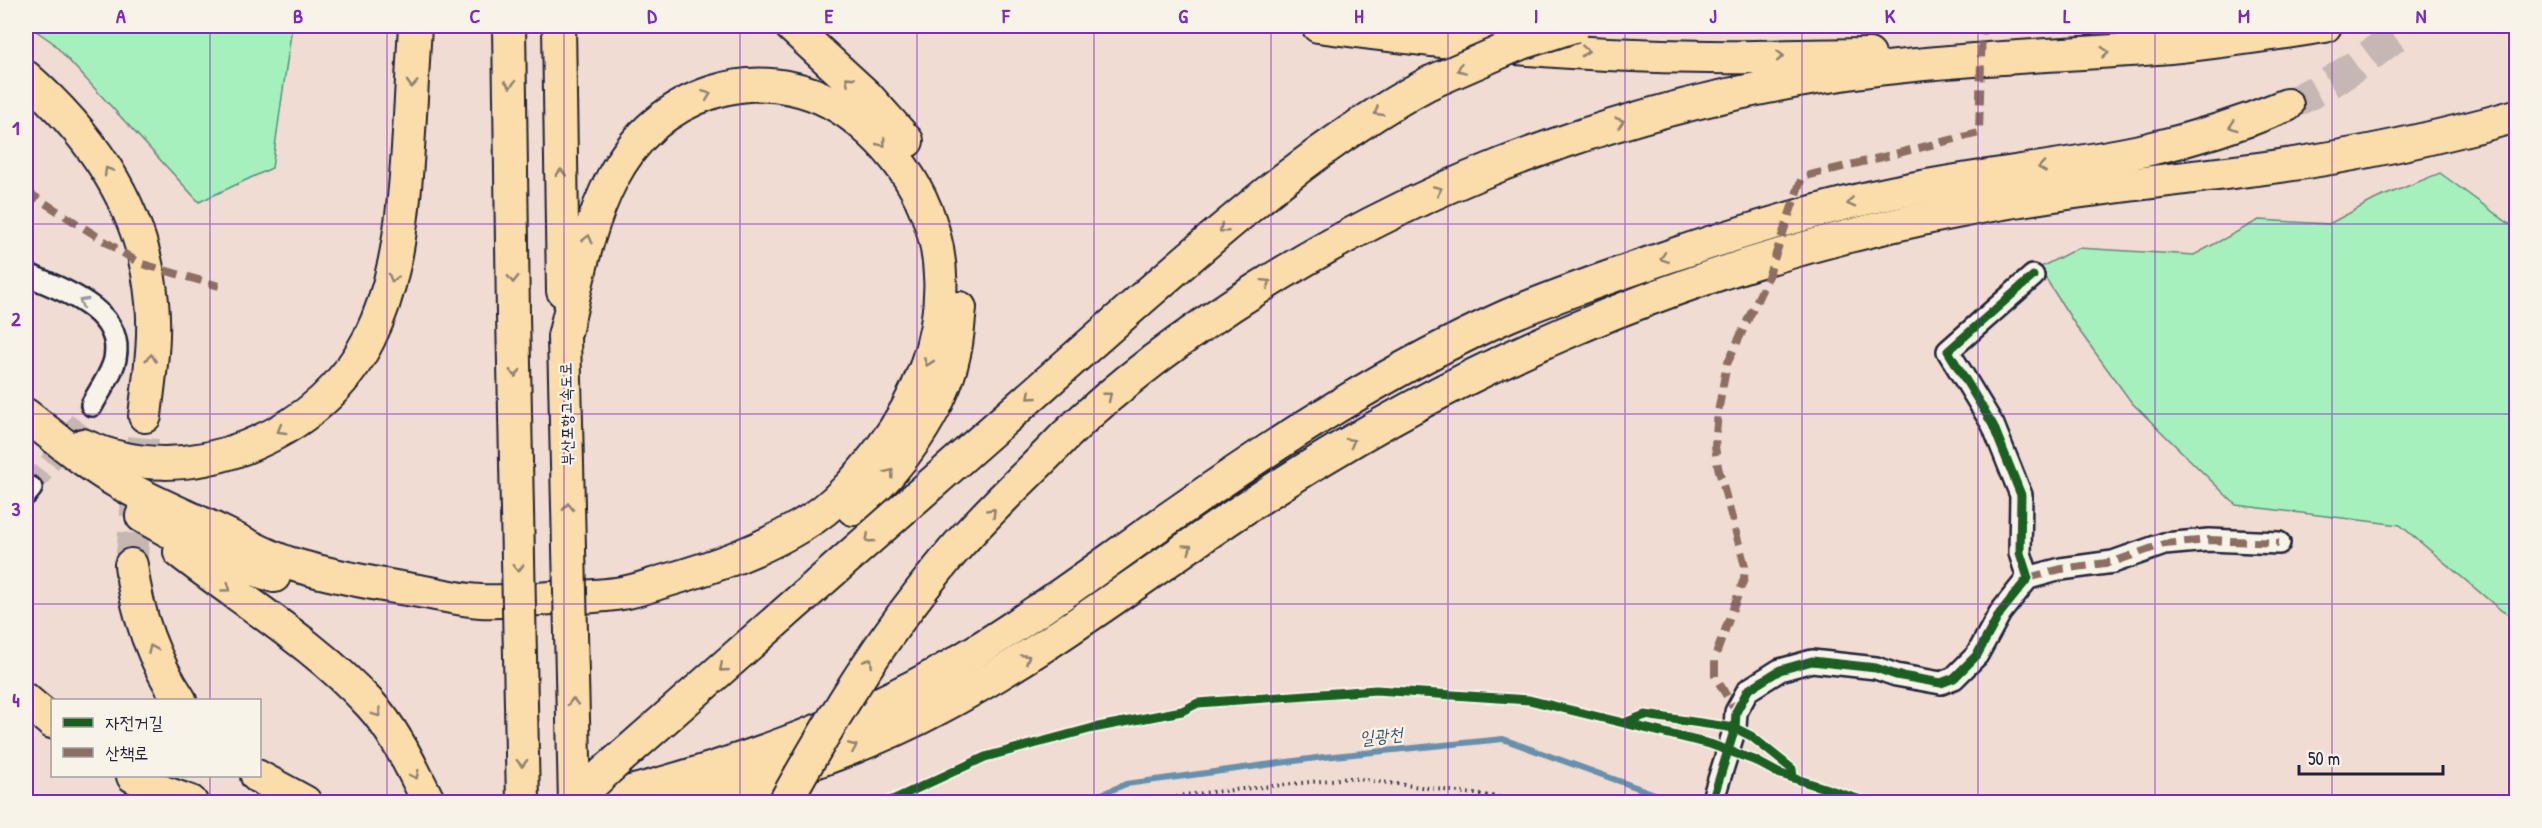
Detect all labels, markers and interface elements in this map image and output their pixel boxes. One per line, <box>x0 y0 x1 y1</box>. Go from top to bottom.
text: A <box>116 2 126 29</box>
text: B <box>293 2 303 29</box>
text: C <box>470 2 481 29</box>
text: D <box>647 2 657 29</box>
text: E <box>825 2 834 29</box>
text: F <box>1001 2 1011 29</box>
text: G <box>1178 2 1188 29</box>
text: H <box>1354 2 1364 29</box>
text: I <box>1534 2 1538 29</box>
text: J <box>1709 2 1717 29</box>
text: K <box>1885 2 1896 29</box>
text: L <box>2063 2 2071 29</box>
text: M <box>2238 2 2250 29</box>
text: N <box>2416 2 2427 29</box>
one-way arrow <box>1580 45 1589 58</box>
one-way arrow <box>2100 45 2109 58</box>
one-way arrow <box>1775 50 1784 62</box>
one-way arrow <box>1457 62 1468 74</box>
one-way arrow <box>845 76 856 87</box>
one-way arrow <box>405 79 418 88</box>
one-way arrow <box>504 79 516 88</box>
one-way arrow <box>700 90 711 102</box>
one-way arrow <box>1374 104 1384 116</box>
text: 1 <box>12 114 20 141</box>
one-way arrow <box>1614 117 1625 130</box>
one-way arrow <box>2228 119 2239 131</box>
one-way arrow <box>875 136 886 147</box>
one-way arrow <box>2038 160 2047 172</box>
one-way arrow <box>103 167 115 177</box>
one-way arrow <box>555 169 567 178</box>
one-way arrow <box>1431 186 1442 198</box>
one-way arrow <box>1846 195 1856 208</box>
one-way arrow <box>1219 222 1230 233</box>
one-way arrow <box>580 234 593 244</box>
one-way arrow <box>1659 250 1670 263</box>
one-way arrow <box>387 273 400 283</box>
one-way arrow <box>507 274 519 283</box>
one-way arrow <box>1260 279 1271 290</box>
one-way arrow <box>79 298 90 310</box>
text: 2 <box>11 305 21 332</box>
one-way arrow <box>144 353 157 362</box>
one-way arrow <box>922 357 935 367</box>
street label: 부산포항고속도로 <box>554 362 578 466</box>
one-way arrow <box>508 369 521 378</box>
one-way arrow <box>1027 389 1038 400</box>
one-way arrow <box>1101 393 1112 404</box>
one-way arrow <box>277 423 287 435</box>
one-way arrow <box>1345 437 1355 449</box>
one-way arrow <box>882 469 893 480</box>
text: 3 <box>12 495 21 522</box>
one-way arrow <box>562 503 574 512</box>
one-way arrow <box>985 508 996 518</box>
one-way arrow <box>866 532 876 543</box>
one-way arrow <box>1181 544 1192 555</box>
one-way arrow <box>512 564 525 573</box>
one-way arrow <box>221 581 232 592</box>
one-way arrow <box>147 645 159 656</box>
one-way arrow <box>1020 653 1030 665</box>
one-way arrow <box>862 658 873 669</box>
one-way arrow <box>719 661 730 672</box>
text: 4 <box>12 686 20 713</box>
one-way arrow <box>566 698 579 707</box>
legend <box>51 699 261 777</box>
one-way arrow <box>369 706 380 717</box>
text: 자전거길 <box>105 710 163 735</box>
water label: 일광천 <box>1358 721 1405 750</box>
scale bar <box>2299 738 2443 776</box>
text: 산책로 <box>105 740 148 765</box>
one-way arrow <box>847 742 858 754</box>
text: 50 m <box>2308 746 2340 771</box>
one-way arrow <box>516 759 529 768</box>
one-way arrow <box>408 768 419 779</box>

